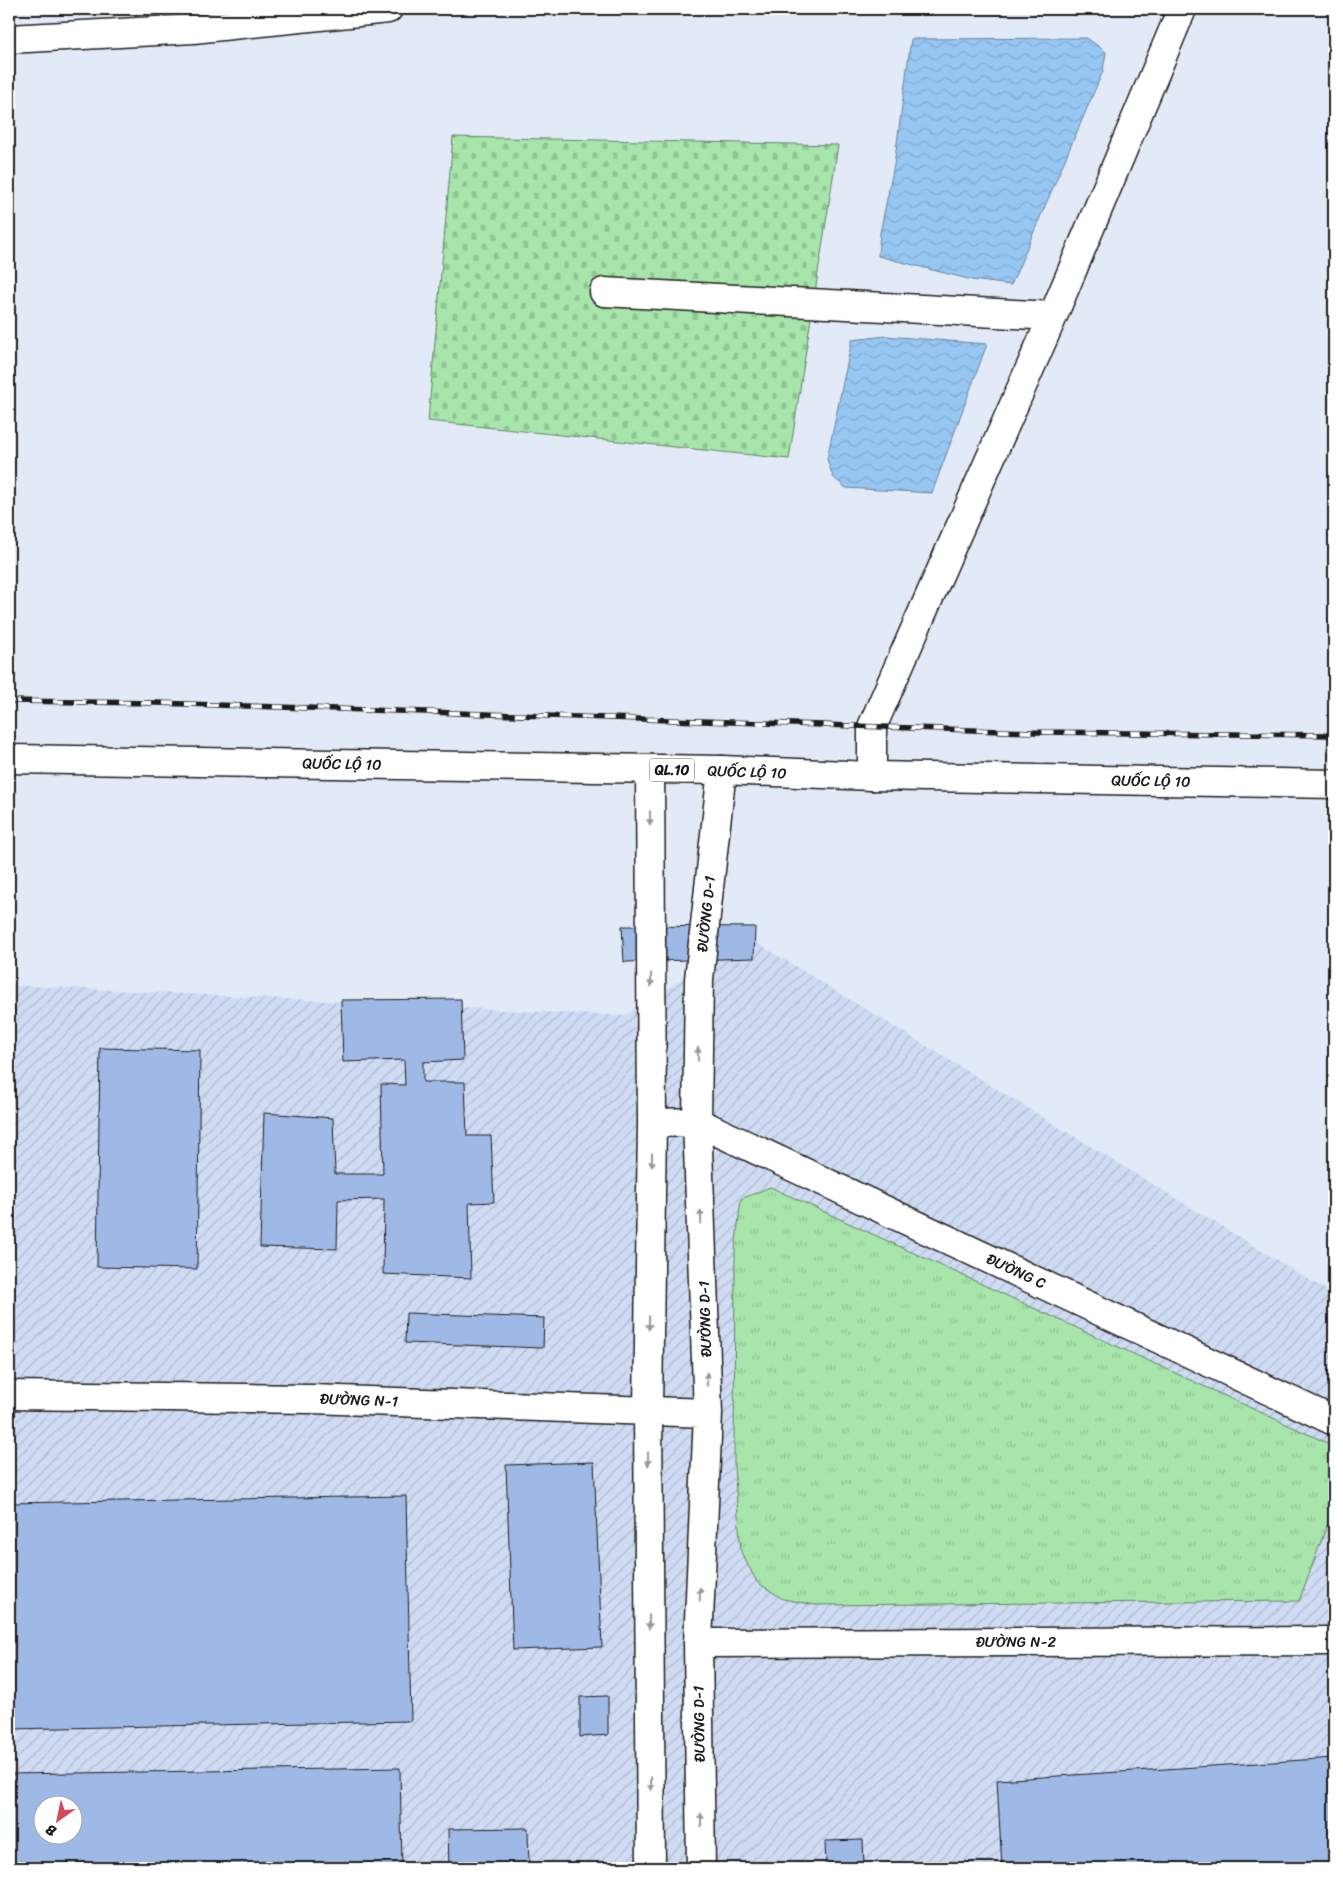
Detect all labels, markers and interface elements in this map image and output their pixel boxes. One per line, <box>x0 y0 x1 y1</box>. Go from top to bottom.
street label: QUỐC LỘ 10 <box>302 750 382 778</box>
road number: QL.10 <box>650 758 694 782</box>
street label: QUỐC LỘ 10 <box>707 758 787 786</box>
street label: QUỐC LỘ 10 <box>1111 767 1191 795</box>
one-way arrow <box>646 810 654 826</box>
street label: ĐƯỜNG D-1 <box>689 875 723 953</box>
one-way arrow <box>647 973 655 989</box>
one-way arrow <box>694 1046 702 1062</box>
one-way arrow <box>648 1153 656 1169</box>
one-way arrow <box>696 1208 704 1224</box>
street label: ĐƯỜNG C <box>982 1246 1050 1296</box>
street label: ĐƯỜNG D-1 <box>691 1280 719 1358</box>
one-way arrow <box>645 1315 653 1331</box>
one-way arrow <box>703 1371 711 1387</box>
street label: ĐƯỜNG N-1 <box>319 1386 399 1414</box>
one-way arrow <box>644 1451 652 1467</box>
one-way arrow <box>697 1586 705 1602</box>
one-way arrow <box>646 1614 654 1630</box>
street label: ĐƯỜNG N-2 <box>976 1629 1057 1655</box>
street label: ĐƯỜNG D-1 <box>685 1685 713 1763</box>
one-way arrow <box>647 1776 655 1792</box>
north arrow <box>32 1794 82 1844</box>
one-way arrow <box>697 1811 705 1827</box>
text: B <box>41 1818 62 1843</box>

